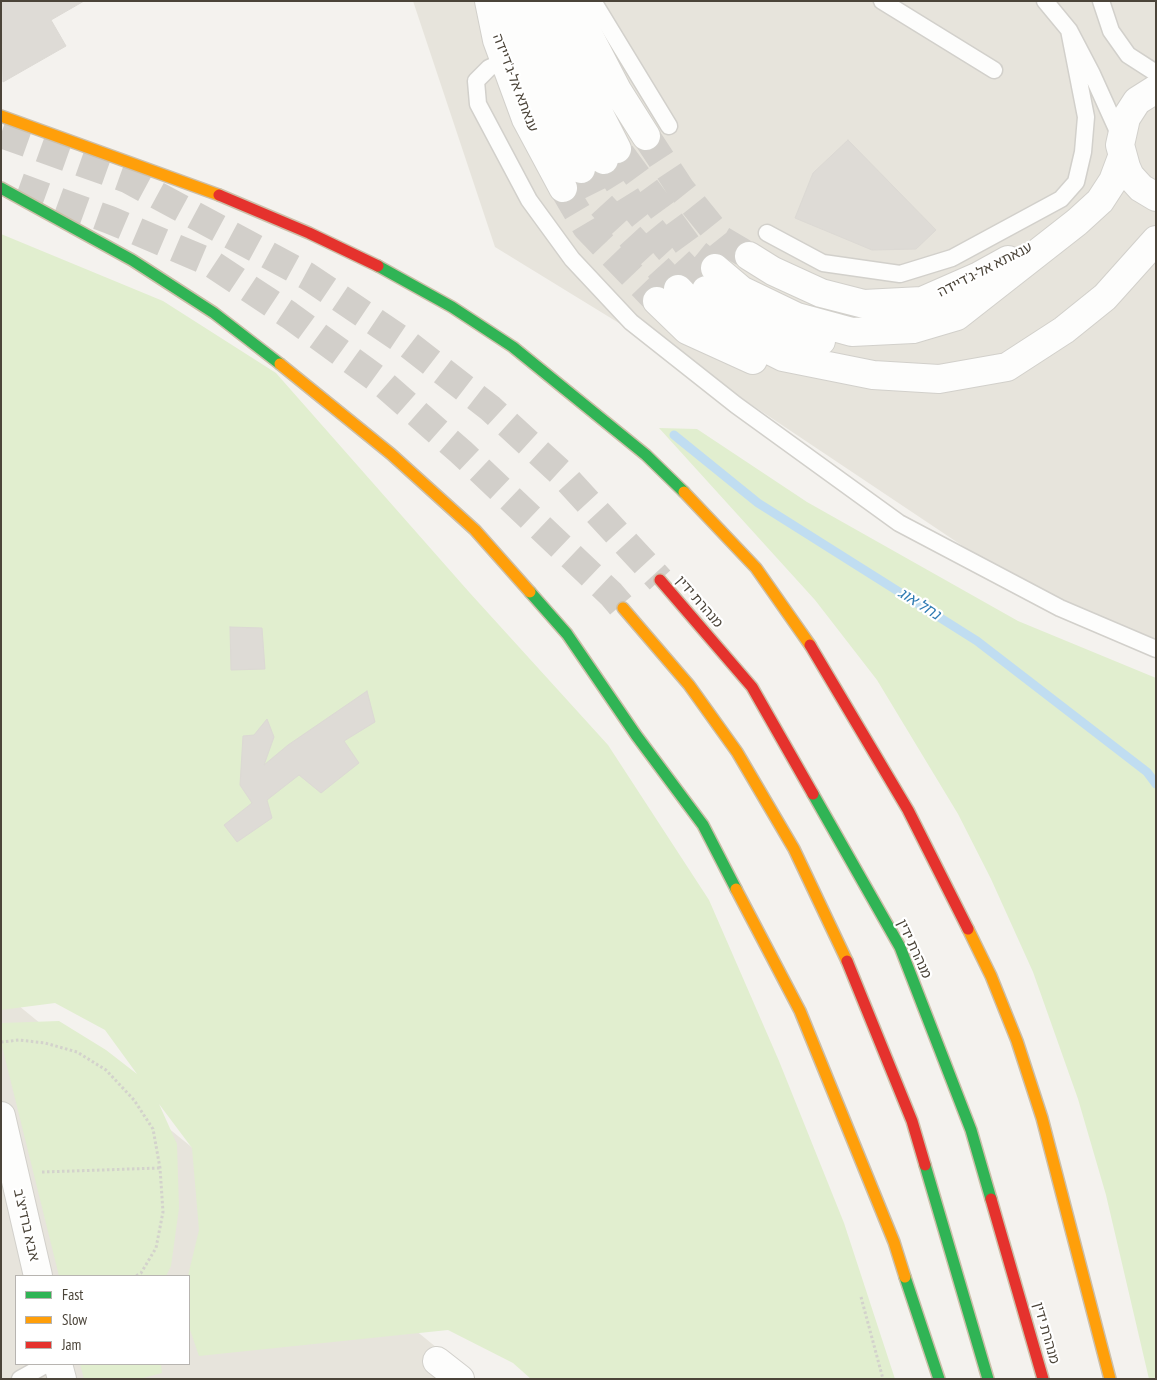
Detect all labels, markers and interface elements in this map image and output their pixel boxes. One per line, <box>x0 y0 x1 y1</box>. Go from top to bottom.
street label: ענאתא אל-ג'דיידה <box>489 32 541 134</box>
street label: ענאתא אל-ג'דיידה <box>935 239 1035 301</box>
street label: מנהרת ידין <box>672 573 726 631</box>
water label: נחל אוג <box>895 584 943 624</box>
street label: מנהרת ידין <box>893 917 935 981</box>
street label: אבא ברדיצ'ב <box>10 1187 42 1263</box>
legend <box>15 1275 190 1365</box>
text: Fast <box>62 1285 83 1304</box>
street label: מנהרת ידין <box>1029 1300 1063 1366</box>
text: Slow <box>62 1310 87 1329</box>
text: Jam <box>62 1335 81 1354</box>

